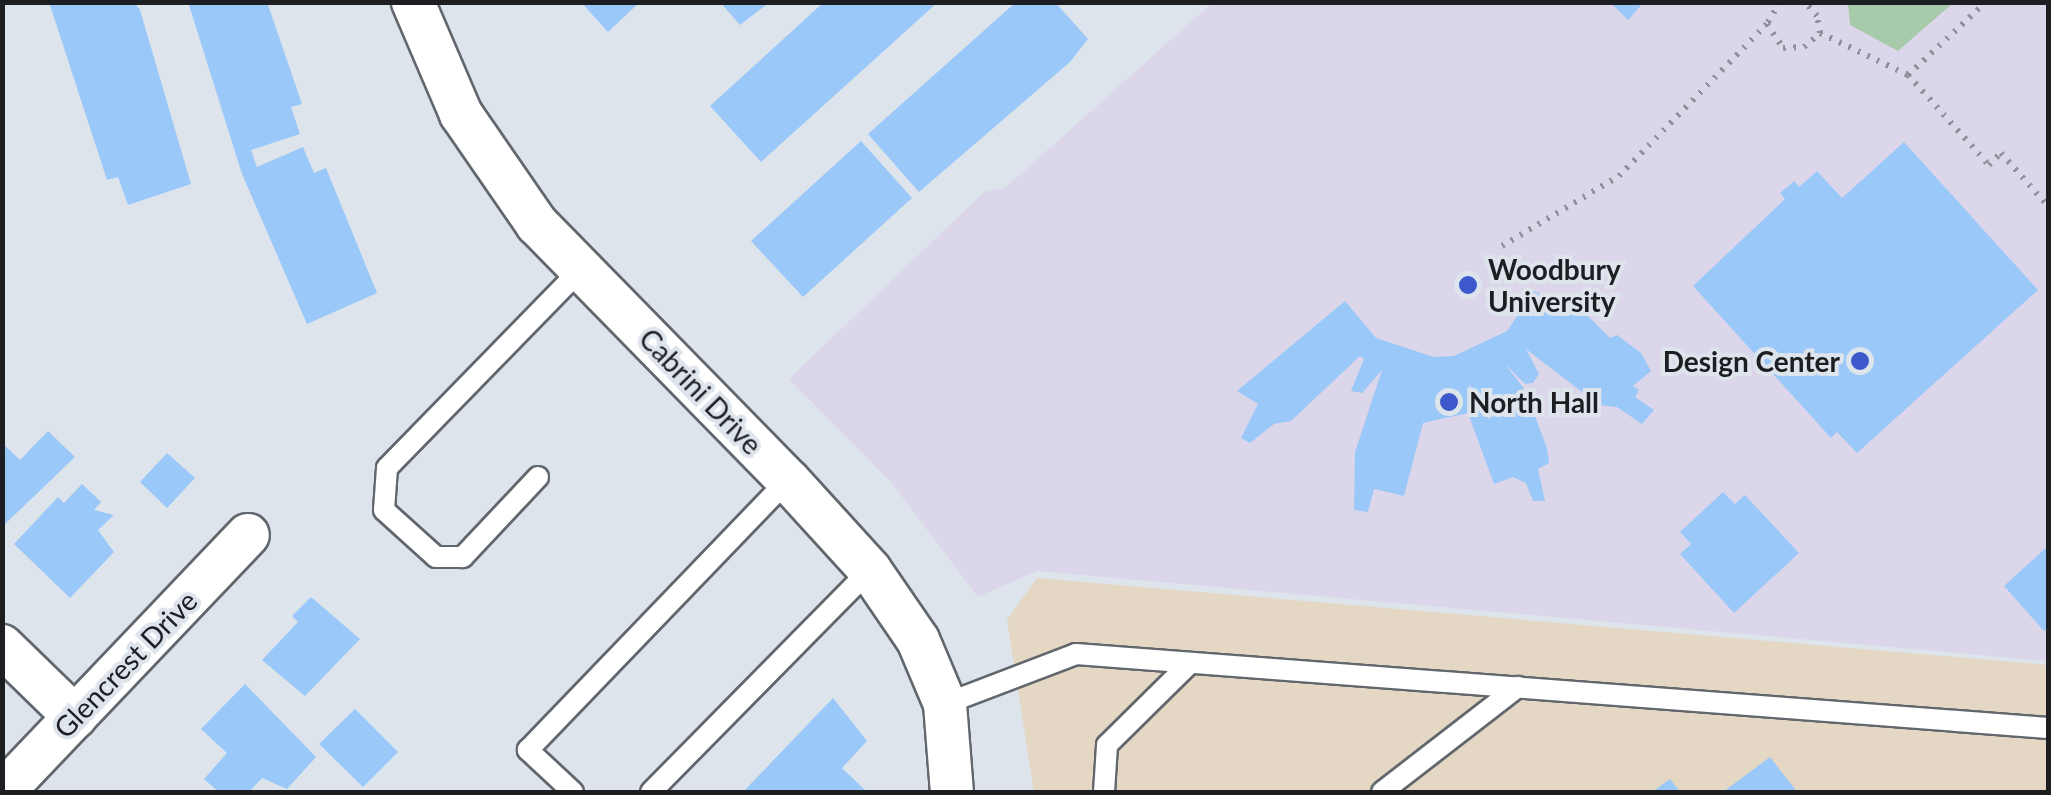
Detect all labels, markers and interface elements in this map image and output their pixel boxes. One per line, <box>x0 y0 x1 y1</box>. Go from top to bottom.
place label: Woodbury University <box>1488 252 1621 318</box>
marker: Woodbury University <box>1457 274 1479 296</box>
street label: Cabrini Drive <box>633 321 769 461</box>
place label: Design Center <box>1663 344 1840 378</box>
marker: Design Center <box>1849 350 1871 372</box>
place label: North Hall <box>1469 385 1599 419</box>
marker: North Hall <box>1438 391 1460 413</box>
street label: Glencrest Drive <box>47 584 203 744</box>

